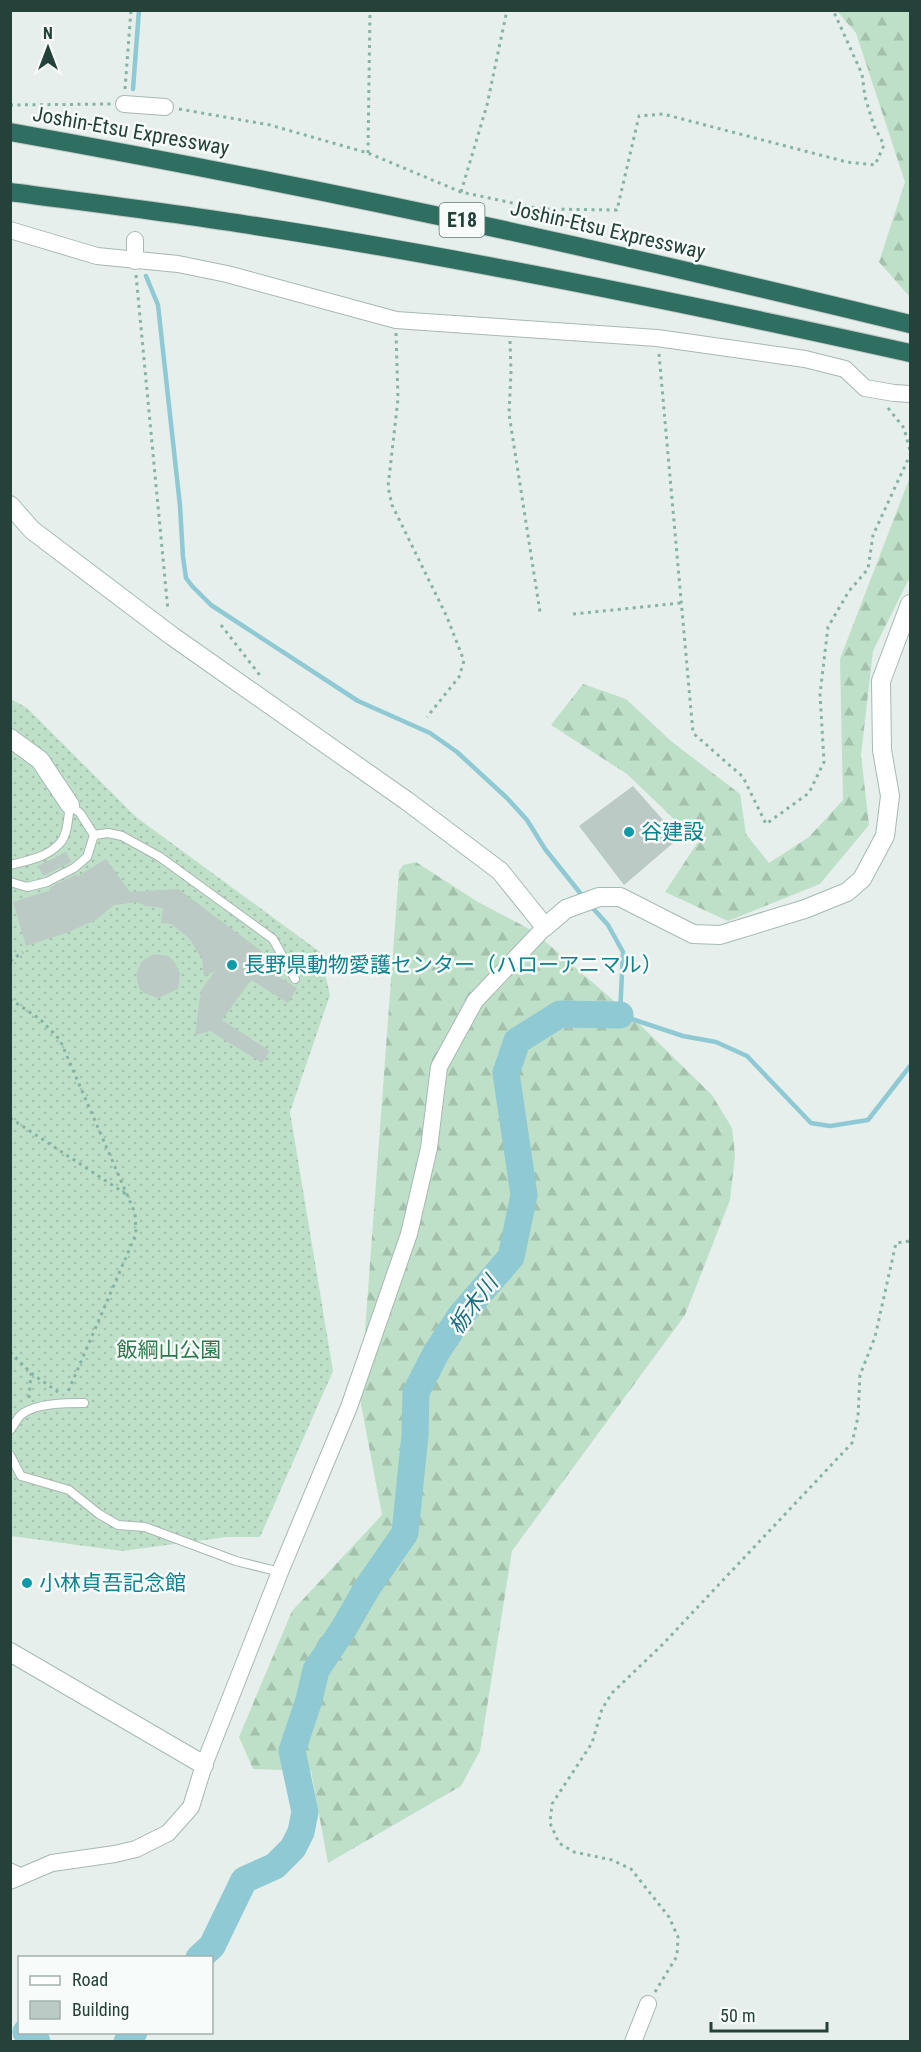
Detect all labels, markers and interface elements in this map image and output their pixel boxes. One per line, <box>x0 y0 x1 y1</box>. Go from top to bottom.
north arrow <box>18 18 78 78</box>
text: N <box>43 24 53 43</box>
street label: Joshin-Etsu Expressway <box>31 102 231 160</box>
street label: Joshin-Etsu Expressway <box>508 196 708 264</box>
road number: E18 <box>440 203 484 237</box>
place label: 谷建設 <box>641 820 704 844</box>
marker: 谷建設 <box>622 825 636 839</box>
place label: 長野県動物愛護センター（ハローアニマル） <box>244 953 663 977</box>
marker: 長野県動物愛護センター（ハローアニマル） <box>225 958 239 972</box>
water label: 栃木川 <box>443 1270 504 1339</box>
park label: 飯綱山公園 <box>117 1338 222 1362</box>
place label: 小林貞吾記念館 <box>39 1571 186 1595</box>
marker: 小林貞吾記念館 <box>20 1576 34 1590</box>
legend <box>18 1956 213 2034</box>
text: Road <box>72 1969 108 1990</box>
scale bar <box>711 1995 826 2033</box>
text: Building <box>72 1999 129 2020</box>
text: 50 m <box>720 2005 755 2026</box>

